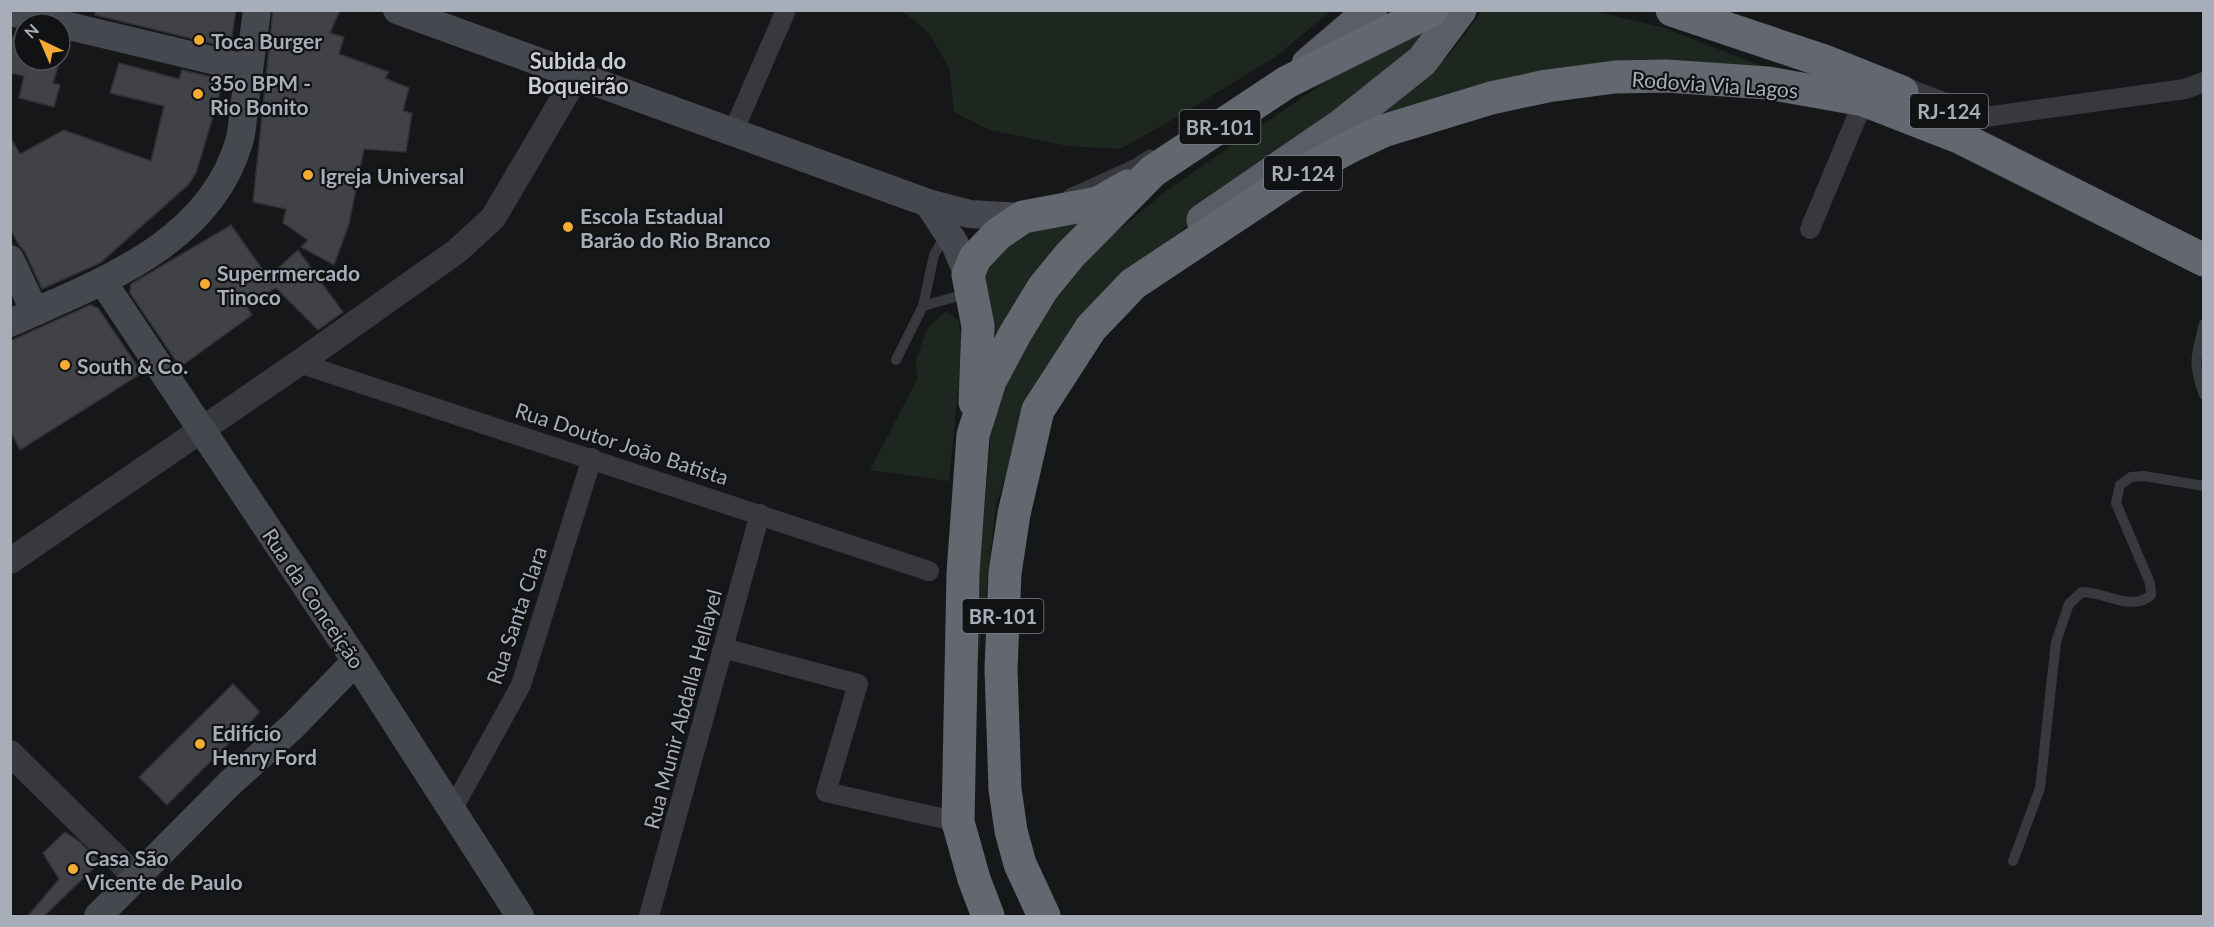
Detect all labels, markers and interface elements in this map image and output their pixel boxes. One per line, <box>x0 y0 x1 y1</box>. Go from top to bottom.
north arrow <box>12 12 72 72</box>
text: N <box>20 20 42 42</box>
place label: Toca Burger <box>211 28 322 53</box>
marker: Toca Burger <box>192 33 206 47</box>
district label: Subida do Boqueirão <box>527 47 629 99</box>
street label: Rodovia Via Lagos <box>1631 66 1799 102</box>
place label: 35o BPM - Rio Bonito <box>210 70 311 119</box>
marker: 35o BPM - Rio Bonito <box>191 87 205 101</box>
road number: RJ-124 <box>1910 94 1988 128</box>
road number: BR-101 <box>1180 110 1260 144</box>
road number: RJ-124 <box>1264 156 1342 190</box>
place label: Igreja Universal <box>320 163 464 188</box>
marker: Igreja Universal <box>301 168 315 182</box>
place label: Escola Estadual Barão do Rio Branco <box>580 203 771 252</box>
marker: Escola Estadual Barão do Rio Branco <box>561 220 575 234</box>
place label: Superrmercado Tinoco <box>217 260 360 309</box>
marker: Superrmercado Tinoco <box>198 277 212 291</box>
place label: South & Co. <box>77 353 188 378</box>
marker: South & Co. <box>58 358 72 372</box>
street label: Rua Doutor João Batista <box>512 397 732 489</box>
street label: Rua da Conceição <box>258 523 370 673</box>
street label: Rua Santa Clara <box>481 543 551 687</box>
street label: Rua Munir Abdalla Hellayel <box>638 586 726 832</box>
road number: BR-101 <box>962 599 1044 633</box>
place label: Edifício Henry Ford <box>212 720 317 769</box>
marker: Edifício Henry Ford <box>193 737 207 751</box>
place label: Casa São Vicente de Paulo <box>84 845 243 894</box>
marker: Casa São Vicente de Paulo <box>66 862 80 876</box>

